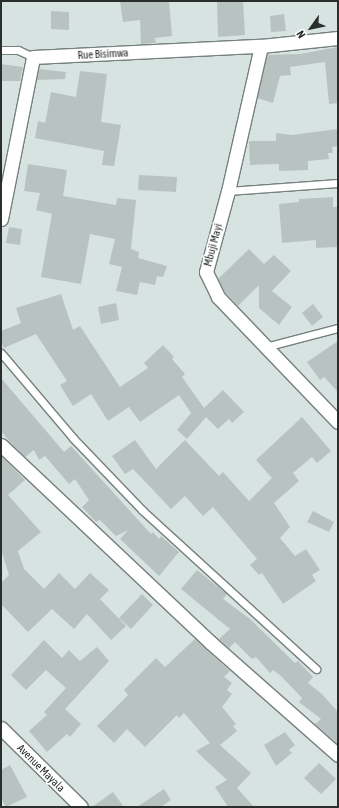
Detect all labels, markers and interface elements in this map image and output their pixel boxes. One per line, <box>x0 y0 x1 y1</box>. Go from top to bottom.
north arrow <box>291 8 331 48</box>
text: N <box>294 29 308 41</box>
street label: Rue Bisimwa <box>77 46 129 62</box>
street label: Mbuji Mayi <box>201 222 225 268</box>
street label: Avenue Mayala <box>14 741 68 795</box>

